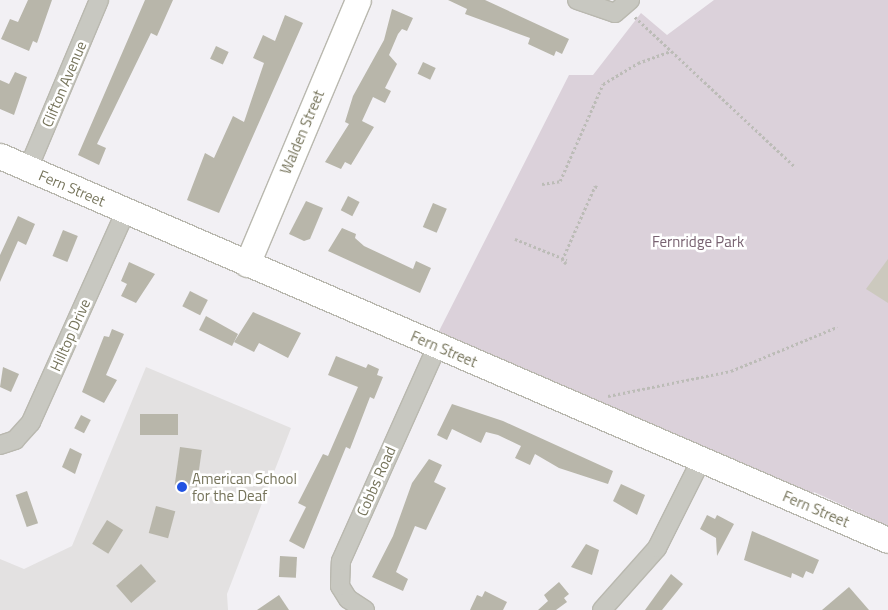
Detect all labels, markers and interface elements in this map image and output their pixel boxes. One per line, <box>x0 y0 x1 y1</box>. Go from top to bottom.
street label: Clifton Avenue <box>38 38 90 130</box>
street label: Walden Street <box>276 87 328 177</box>
street label: Fern Street <box>36 166 108 210</box>
park label: Fernridge Park <box>652 233 744 251</box>
street label: Hilltop Drive <box>46 296 94 374</box>
street label: Fern Street <box>408 327 480 371</box>
street label: Cobbs Road <box>353 443 399 519</box>
place label: American School for the Deaf <box>192 469 297 504</box>
marker: American School for the Deaf <box>176 481 188 493</box>
street label: Fern Street <box>780 487 852 531</box>

